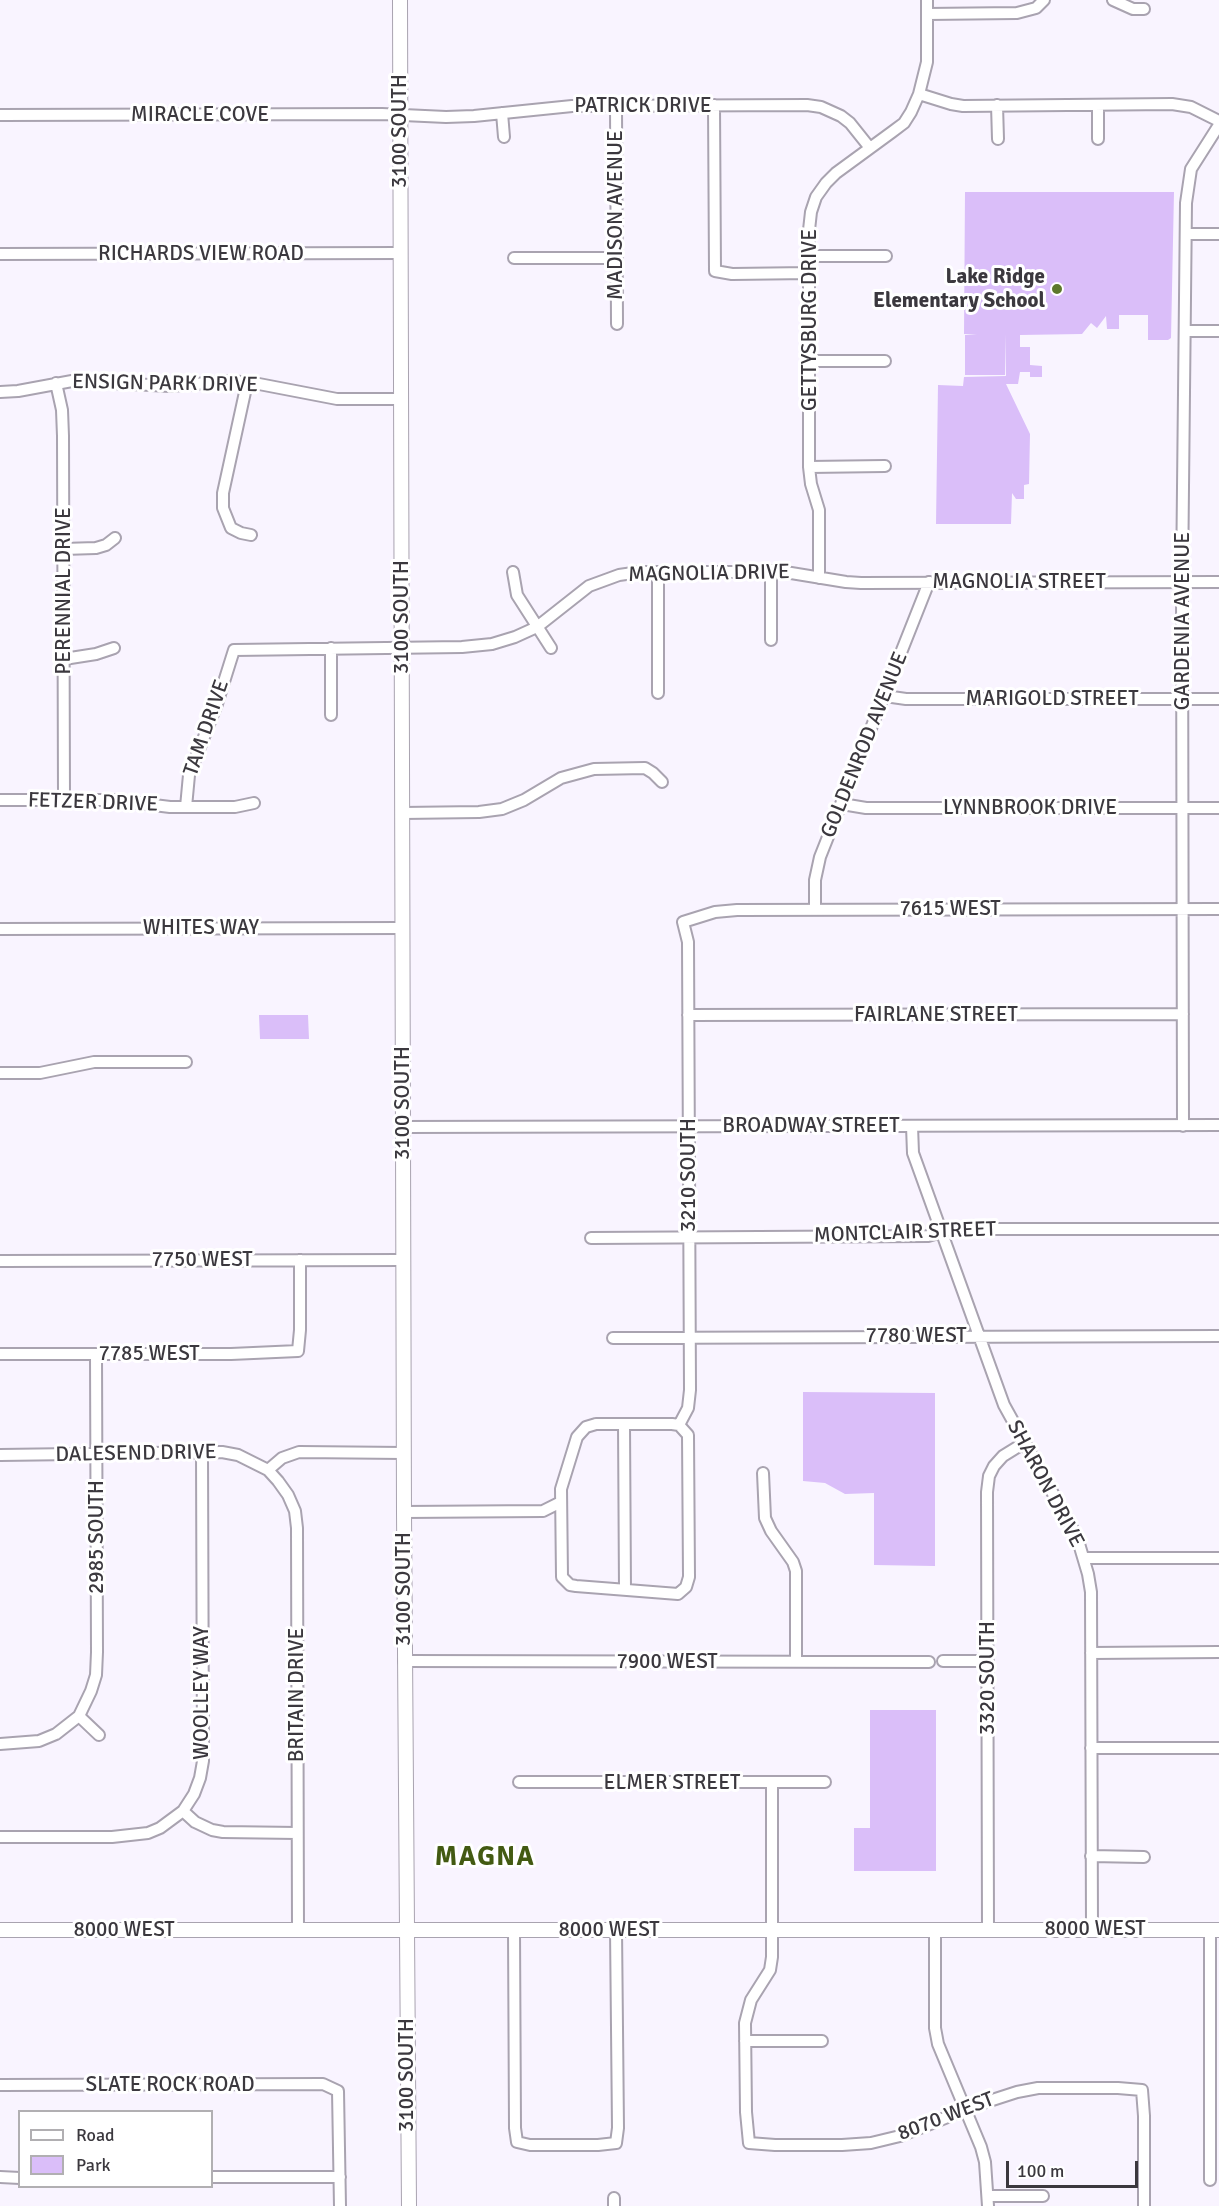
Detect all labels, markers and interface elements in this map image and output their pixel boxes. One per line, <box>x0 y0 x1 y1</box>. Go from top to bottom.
street label: 3100 SOUTH <box>387 74 413 188</box>
street label: PATRICK DRIVE <box>574 93 712 119</box>
street label: MIRACLE COVE <box>131 102 269 128</box>
street label: MADISON AVENUE <box>603 130 629 300</box>
street label: GETTYSBURG DRIVE <box>797 229 823 411</box>
street label: RICHARDS VIEW ROAD <box>98 241 304 267</box>
place label: Lake Ridge Elementary School <box>873 264 1045 314</box>
marker: Lake Ridge Elementary School <box>1050 282 1064 296</box>
street label: ENSIGN PARK DRIVE <box>72 370 258 398</box>
street label: PERENNIAL DRIVE <box>51 507 77 675</box>
street label: GARDENIA AVENUE <box>1170 532 1196 710</box>
street label: 3100 SOUTH <box>389 560 415 674</box>
street label: MAGNOLIA DRIVE <box>628 560 790 588</box>
street label: MAGNOLIA STREET <box>932 569 1106 595</box>
street label: GOLDENROD AVENUE <box>816 648 914 842</box>
street label: TAM DRIVE <box>179 677 235 779</box>
street label: MARIGOLD STREET <box>965 686 1139 712</box>
street label: FETZER DRIVE <box>27 788 159 818</box>
street label: LYNNBROOK DRIVE <box>943 795 1117 821</box>
street label: 7615 WEST <box>899 896 1001 922</box>
street label: WHITES WAY <box>143 915 259 941</box>
street label: FAIRLANE STREET <box>854 1002 1018 1028</box>
street label: 3100 SOUTH <box>390 1046 416 1160</box>
street label: BROADWAY STREET <box>722 1113 900 1139</box>
street label: 3210 SOUTH <box>676 1118 702 1232</box>
street label: MONTCLAIR STREET <box>813 1217 997 1249</box>
street label: 7750 WEST <box>151 1247 253 1273</box>
street label: 7780 WEST <box>865 1323 967 1349</box>
street label: 7785 WEST <box>98 1341 200 1367</box>
street label: SHARON DRIVE <box>1001 1416 1089 1552</box>
street label: DALESEND DRIVE <box>55 1440 217 1468</box>
street label: 2985 SOUTH <box>84 1480 110 1594</box>
street label: 3100 SOUTH <box>391 1532 417 1646</box>
street label: 3320 SOUTH <box>975 1621 1001 1735</box>
street label: WOOLLEY WAY <box>189 1626 215 1760</box>
street label: BRITAIN DRIVE <box>284 1628 310 1762</box>
street label: 7900 WEST <box>616 1649 718 1675</box>
street label: ELMER STREET <box>604 1770 740 1796</box>
district label: MAGNA <box>435 1842 535 1874</box>
street label: 8000 WEST <box>1044 1916 1146 1942</box>
street label: 8000 WEST <box>73 1917 175 1943</box>
street label: 8000 WEST <box>558 1917 660 1943</box>
street label: 3100 SOUTH <box>394 2018 420 2132</box>
street label: SLATE ROCK ROAD <box>85 2072 255 2098</box>
street label: 8070 WEST <box>894 2087 998 2147</box>
legend <box>18 2110 213 2188</box>
text: Road <box>76 2124 115 2146</box>
scale bar <box>1009 2149 1141 2187</box>
text: Park <box>76 2154 111 2176</box>
text: 100 m <box>1017 2160 1064 2182</box>

